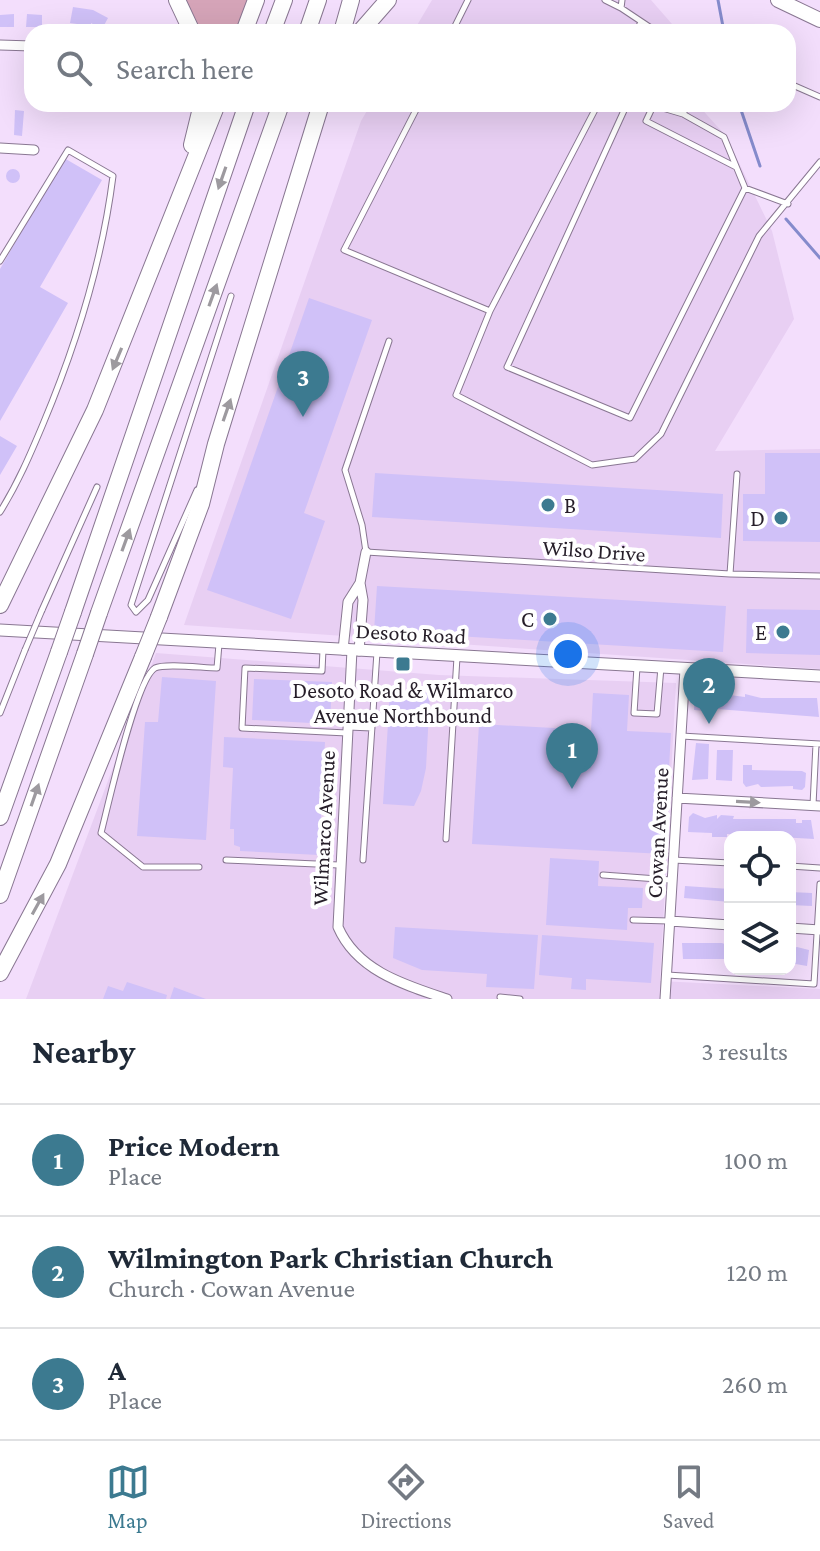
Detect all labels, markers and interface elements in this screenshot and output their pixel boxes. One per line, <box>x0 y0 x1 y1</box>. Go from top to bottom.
search box <box>24 24 796 112</box>
icon: search <box>52 46 96 90</box>
text: Search here <box>116 52 254 85</box>
one-way arrow <box>215 166 227 190</box>
one-way arrow <box>207 283 220 307</box>
one-way arrow <box>110 347 123 371</box>
pin: 3 <box>277 351 329 417</box>
one-way arrow <box>222 398 234 422</box>
place label: B <box>564 493 576 518</box>
marker: B <box>539 496 557 514</box>
place label: D <box>750 506 765 531</box>
marker: D <box>772 509 790 527</box>
one-way arrow <box>120 527 132 551</box>
street label: Wilso Drive <box>542 534 646 567</box>
place label: C <box>521 607 534 632</box>
marker: C <box>541 610 559 628</box>
street label: Desoto Road <box>355 618 467 649</box>
place label: E <box>755 620 767 645</box>
marker: E <box>774 623 792 641</box>
your location <box>548 634 588 674</box>
marker: Desoto Road & Wilmarco Avenue Northbound <box>394 655 412 673</box>
pin: 2 <box>683 658 735 724</box>
place label: Desoto Road & Wilmarco Avenue Northbound <box>293 678 513 728</box>
pin: 1 <box>546 723 598 789</box>
street label: Wilmarco Avenue <box>307 750 340 906</box>
street label: Cowan Avenue <box>642 767 673 899</box>
one-way arrow <box>30 782 42 806</box>
one-way arrow <box>736 796 761 809</box>
map controls <box>724 831 796 975</box>
button: locate <box>724 831 796 903</box>
one-way arrow <box>31 893 44 916</box>
button: layers <box>724 903 796 975</box>
text: Nearby <box>32 1033 135 1070</box>
text: 3 results <box>701 1037 788 1066</box>
text: Price Modern <box>108 1129 280 1162</box>
text: 1 <box>53 1146 63 1175</box>
text: 100 m <box>724 1146 788 1175</box>
text: Place <box>108 1162 162 1191</box>
text: Wilmington Park Christian Church <box>108 1241 553 1274</box>
text: 2 <box>51 1258 65 1287</box>
text: 120 m <box>727 1258 788 1287</box>
text: Church · Cowan Avenue <box>108 1274 355 1303</box>
text: A <box>108 1353 126 1386</box>
text: 3 <box>52 1370 64 1399</box>
text: 260 m <box>722 1370 788 1399</box>
text: Place <box>108 1386 162 1415</box>
tab: Map <box>106 1460 150 1533</box>
tab: Directions <box>361 1460 452 1533</box>
tab: Saved <box>663 1460 714 1533</box>

